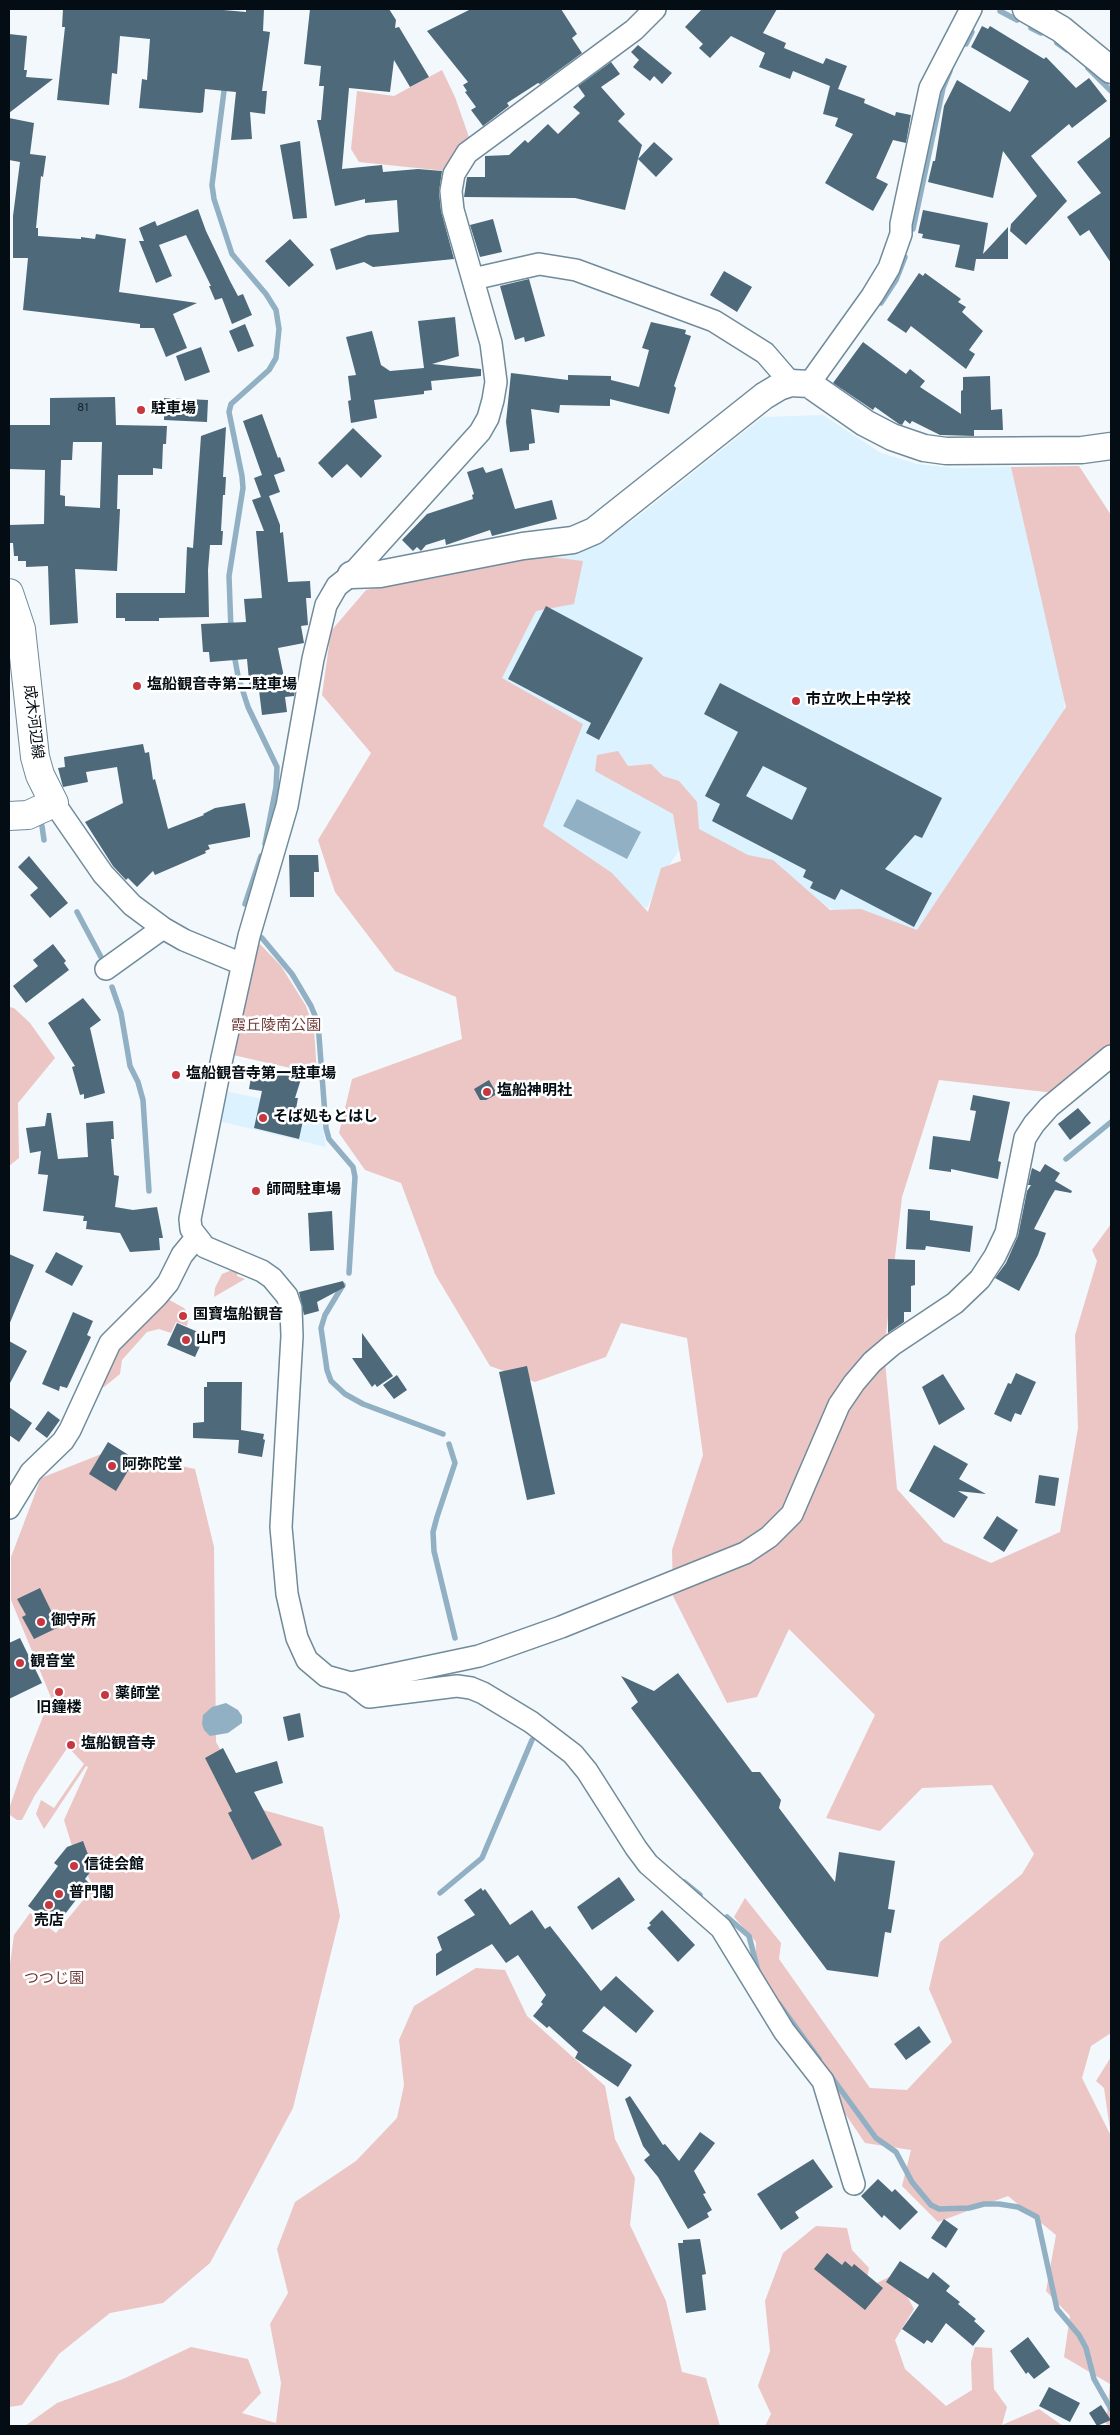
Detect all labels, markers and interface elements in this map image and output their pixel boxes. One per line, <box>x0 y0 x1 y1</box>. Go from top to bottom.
place label: 駐車場 <box>151 401 196 419</box>
house number: 81 <box>77 402 89 416</box>
marker: 駐車場 <box>135 404 147 416</box>
place label: 塩船観音寺第二駐車場 <box>147 677 297 695</box>
marker: 塩船観音寺第二駐車場 <box>131 680 143 692</box>
street label: 成木河辺線 <box>18 684 46 760</box>
place label: 市立吹上中学校 <box>806 692 911 710</box>
marker: 市立吹上中学校 <box>790 695 802 707</box>
park label: 霞丘陵南公園 <box>231 1018 321 1036</box>
place label: 塩船観音寺第一駐車場 <box>186 1066 336 1084</box>
marker: 塩船観音寺第一駐車場 <box>170 1069 182 1081</box>
place label: 塩船神明社 <box>497 1083 572 1101</box>
marker: 塩船神明社 <box>481 1086 493 1098</box>
place label: そば処もとはし <box>273 1109 378 1127</box>
marker: そば処もとはし <box>257 1112 269 1124</box>
place label: 師岡駐車場 <box>266 1182 341 1200</box>
marker: 師岡駐車場 <box>250 1185 262 1197</box>
place label: 国寶塩船観音 <box>193 1307 283 1325</box>
marker: 国寶塩船観音 <box>177 1310 189 1322</box>
place label: 山門 <box>196 1331 226 1349</box>
marker: 山門 <box>180 1334 192 1346</box>
place label: 阿弥陀堂 <box>122 1457 182 1475</box>
marker: 阿弥陀堂 <box>106 1460 118 1472</box>
place label: 御守所 <box>51 1613 96 1631</box>
marker: 御守所 <box>35 1616 47 1628</box>
place label: 観音堂 <box>30 1654 75 1672</box>
marker: 観音堂 <box>14 1657 26 1669</box>
marker: 旧鐘楼 <box>53 1686 65 1698</box>
place label: 薬師堂 <box>115 1686 160 1704</box>
marker: 薬師堂 <box>99 1689 111 1701</box>
place label: 旧鐘楼 <box>37 1700 81 1718</box>
place label: 塩船観音寺 <box>81 1736 156 1754</box>
marker: 塩船観音寺 <box>65 1739 77 1751</box>
place label: 信徒会館 <box>84 1857 144 1875</box>
marker: 信徒会館 <box>68 1860 80 1872</box>
place label: 普門閣 <box>69 1885 114 1903</box>
marker: 普門閣 <box>53 1888 65 1900</box>
marker: 売店 <box>43 1899 55 1911</box>
place label: 売店 <box>34 1913 64 1931</box>
park label: つつじ園 <box>24 1971 84 1989</box>

